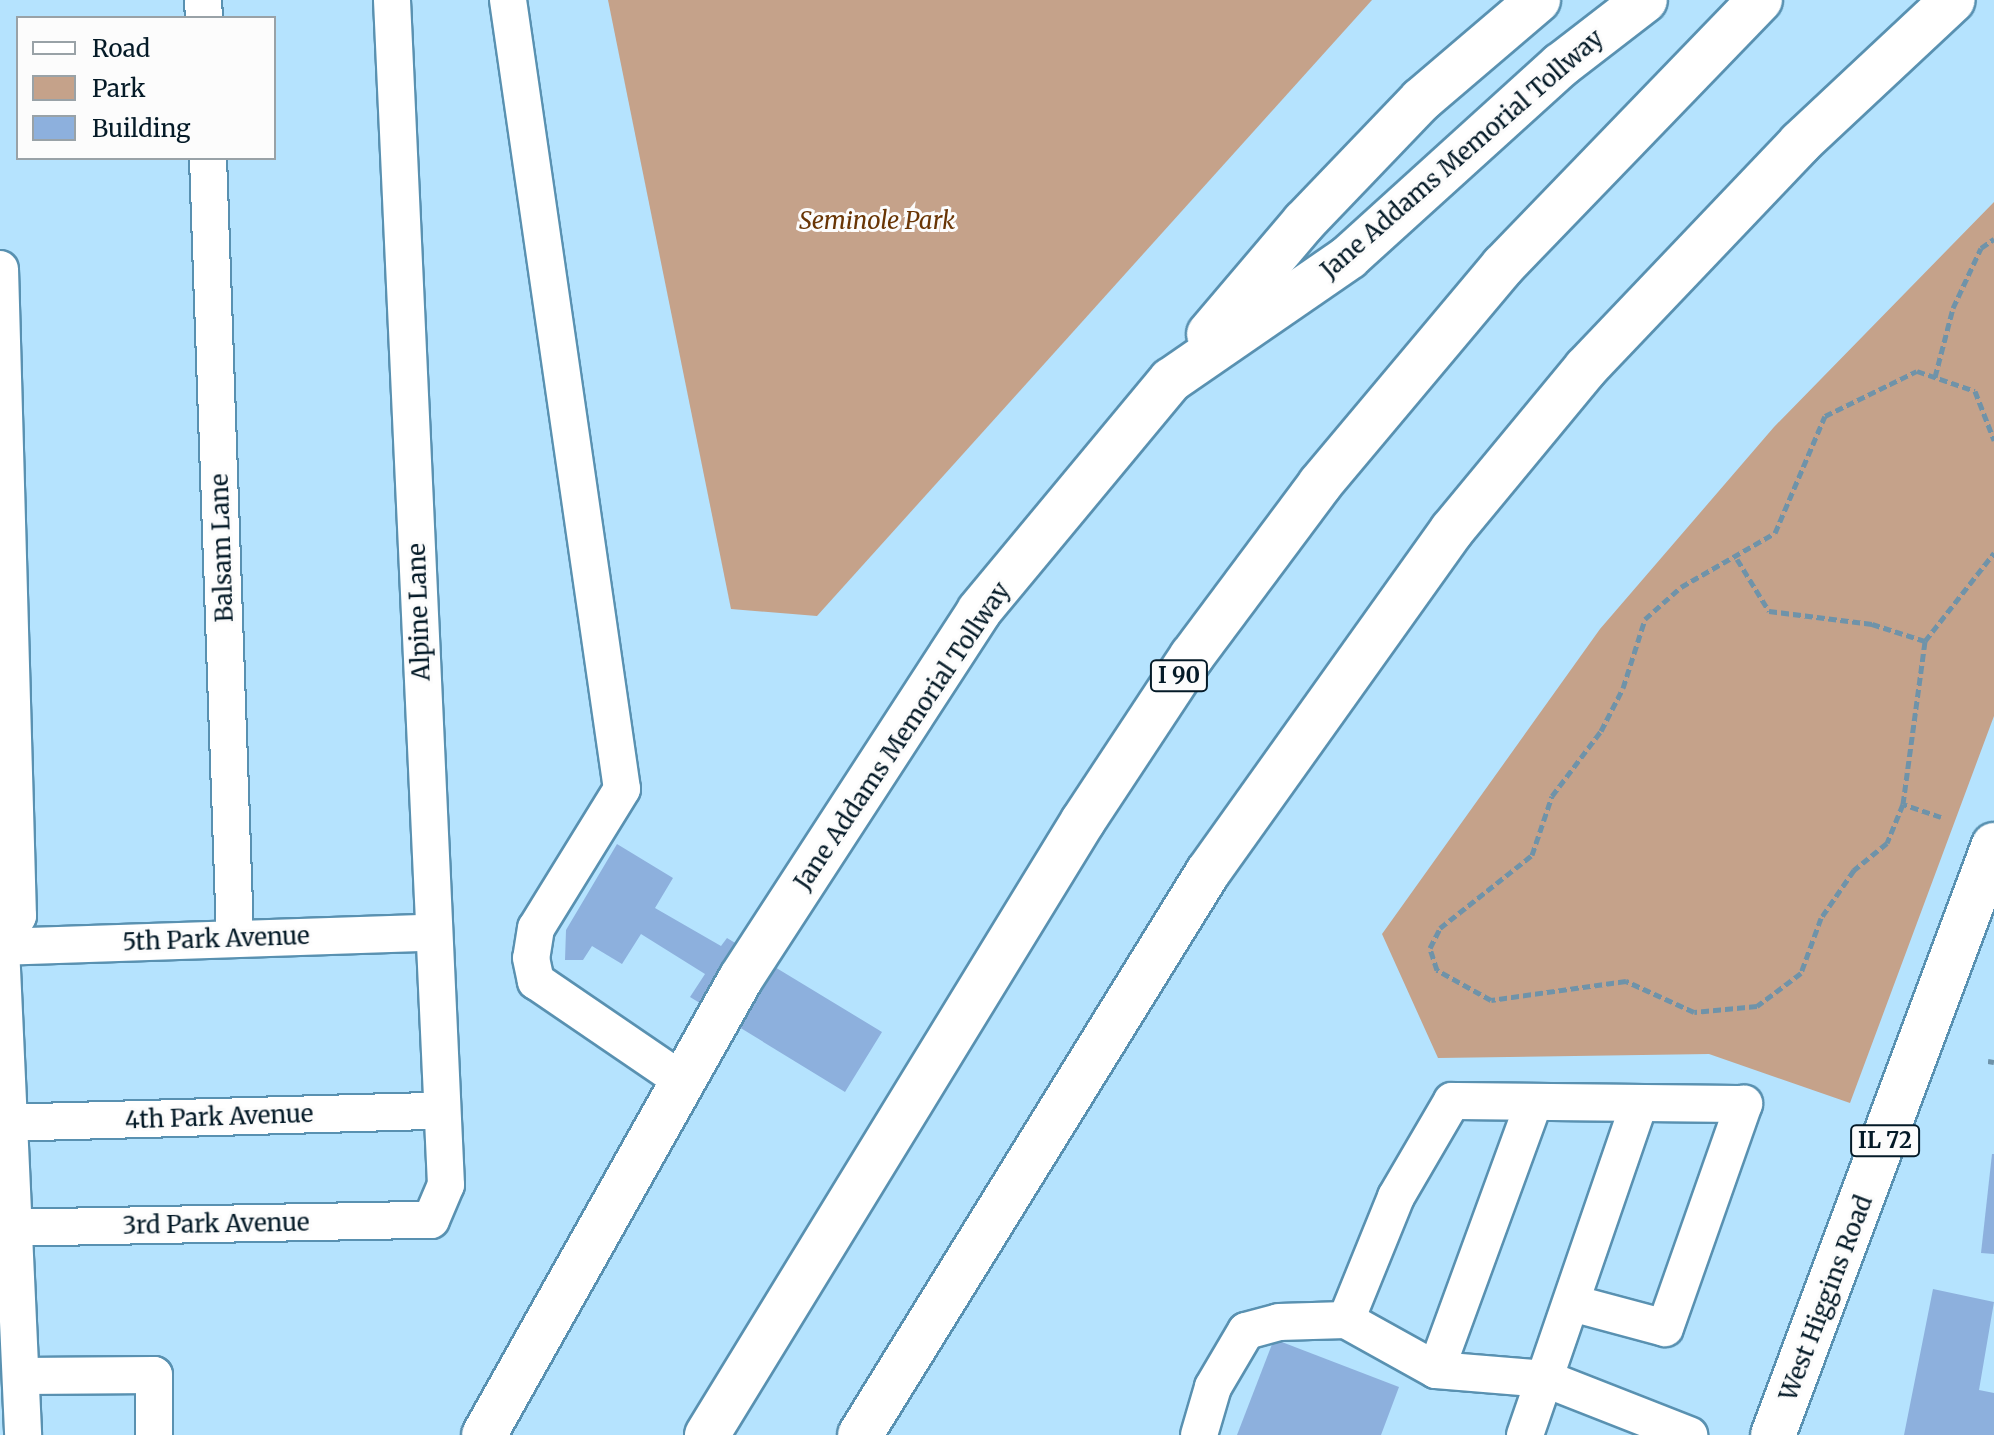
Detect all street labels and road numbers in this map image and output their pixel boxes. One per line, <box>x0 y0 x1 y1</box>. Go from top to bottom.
street label: Jane Addams Memorial Tollway <box>1315 23 1609 285</box>
street label: Balsam Lane <box>205 473 239 623</box>
street label: Alpine Lane <box>402 543 436 681</box>
street label: Jane Addams Memorial Tollway <box>788 577 1016 895</box>
road number: I 90 <box>1149 658 1209 694</box>
street label: 5th Park Avenue <box>122 921 310 957</box>
street label: 4th Park Avenue <box>124 1099 314 1135</box>
road number: IL 72 <box>1849 1123 1921 1159</box>
street label: West Higgins Road <box>1774 1191 1878 1405</box>
street label: 3rd Park Avenue <box>122 1208 310 1240</box>

